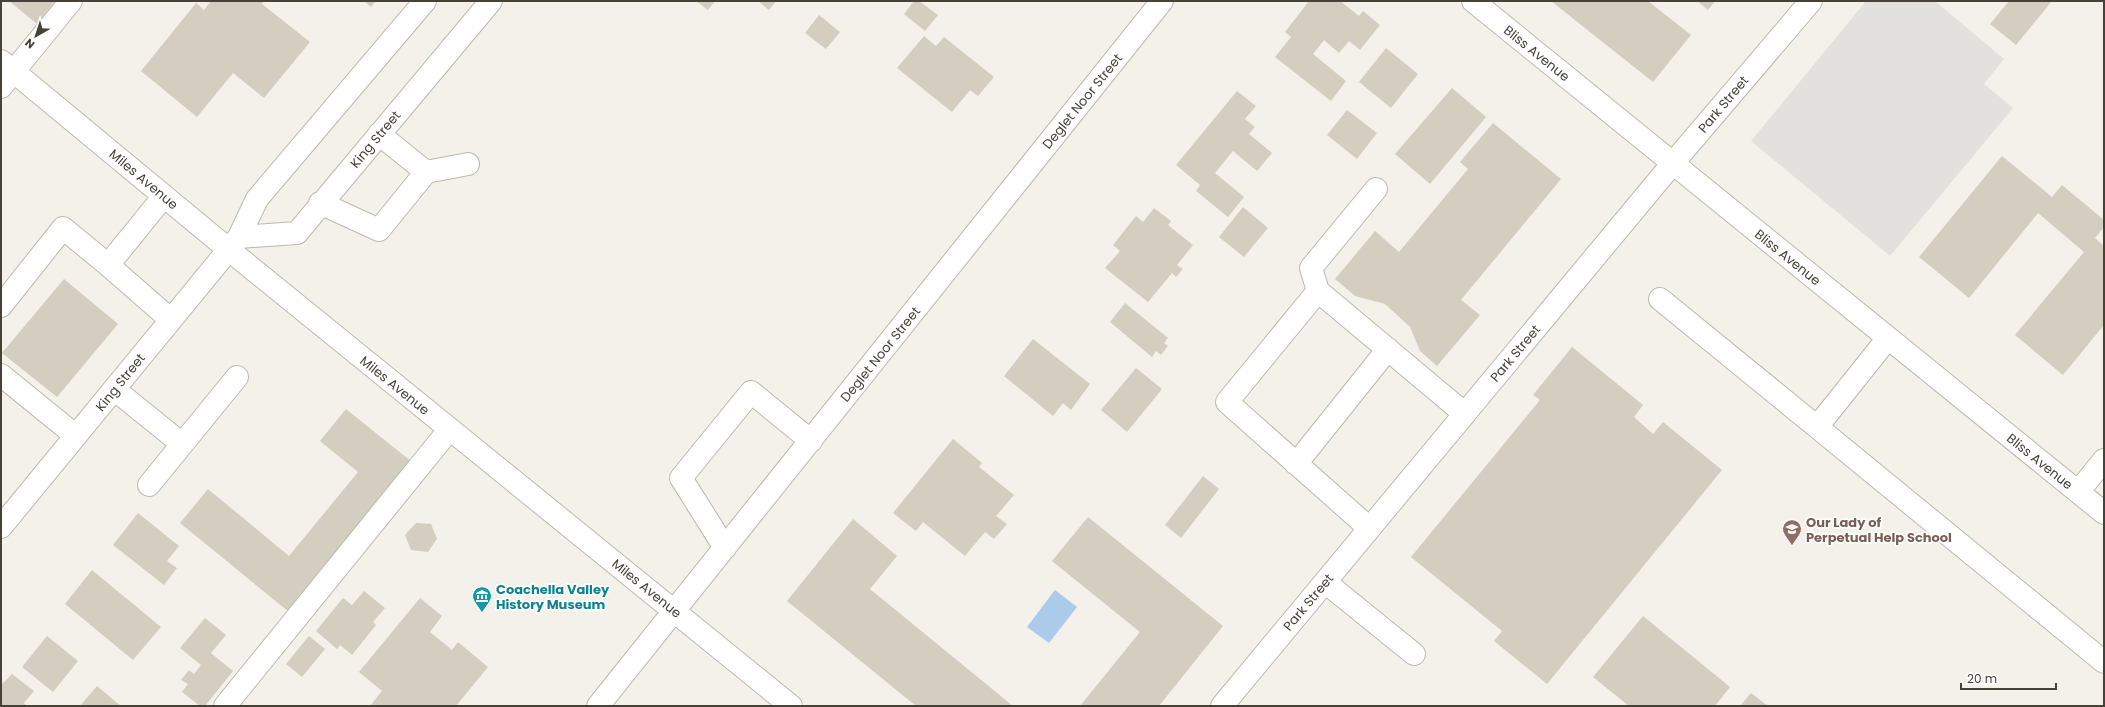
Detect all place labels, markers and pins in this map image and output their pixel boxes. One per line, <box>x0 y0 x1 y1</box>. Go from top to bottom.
place label: Our Lady of Perpetual Help School <box>1806 513 1952 547</box>
school or university icon: Our Lady of Perpetual Help School <box>1781 518 1803 546</box>
place label: Coachella Valley History Museum <box>496 580 610 614</box>
museum icon: Coachella Valley History Museum <box>471 585 493 613</box>

